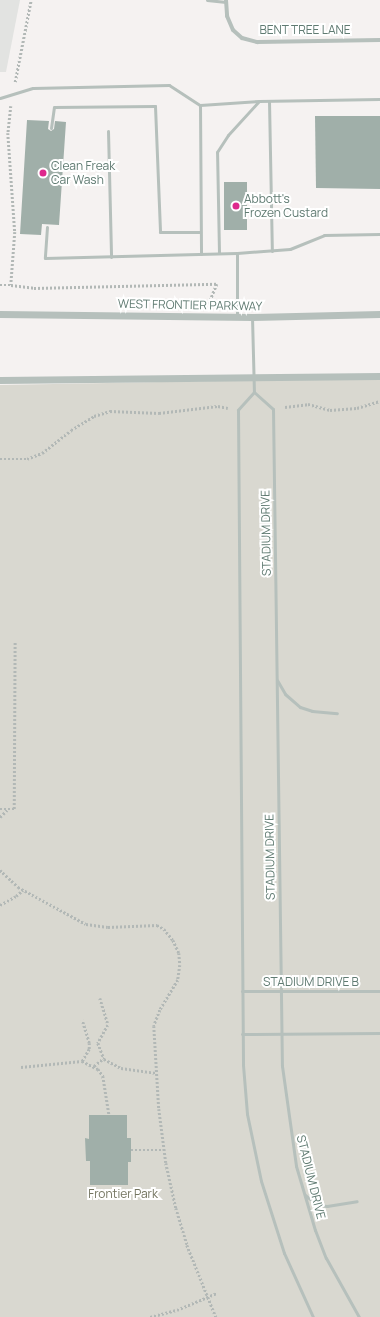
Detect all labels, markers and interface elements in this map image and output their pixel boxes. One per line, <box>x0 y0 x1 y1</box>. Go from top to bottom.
street label: BENT TREE LANE <box>259 23 351 37</box>
place label: Clean Freak Car Wash <box>51 159 115 187</box>
marker: Clean Freak Car Wash <box>38 168 48 178</box>
place label: Abbott's Frozen Custard <box>244 192 328 220</box>
marker: Abbott's Frozen Custard <box>231 201 241 211</box>
street label: WEST FRONTIER PARKWAY <box>117 297 263 313</box>
street label: STADIUM DRIVE <box>258 490 274 576</box>
street label: STADIUM DRIVE <box>262 814 278 900</box>
street label: STADIUM DRIVE B <box>263 975 359 989</box>
street label: STADIUM DRIVE <box>294 1133 328 1221</box>
park label: Frontier Park <box>88 1187 158 1201</box>

